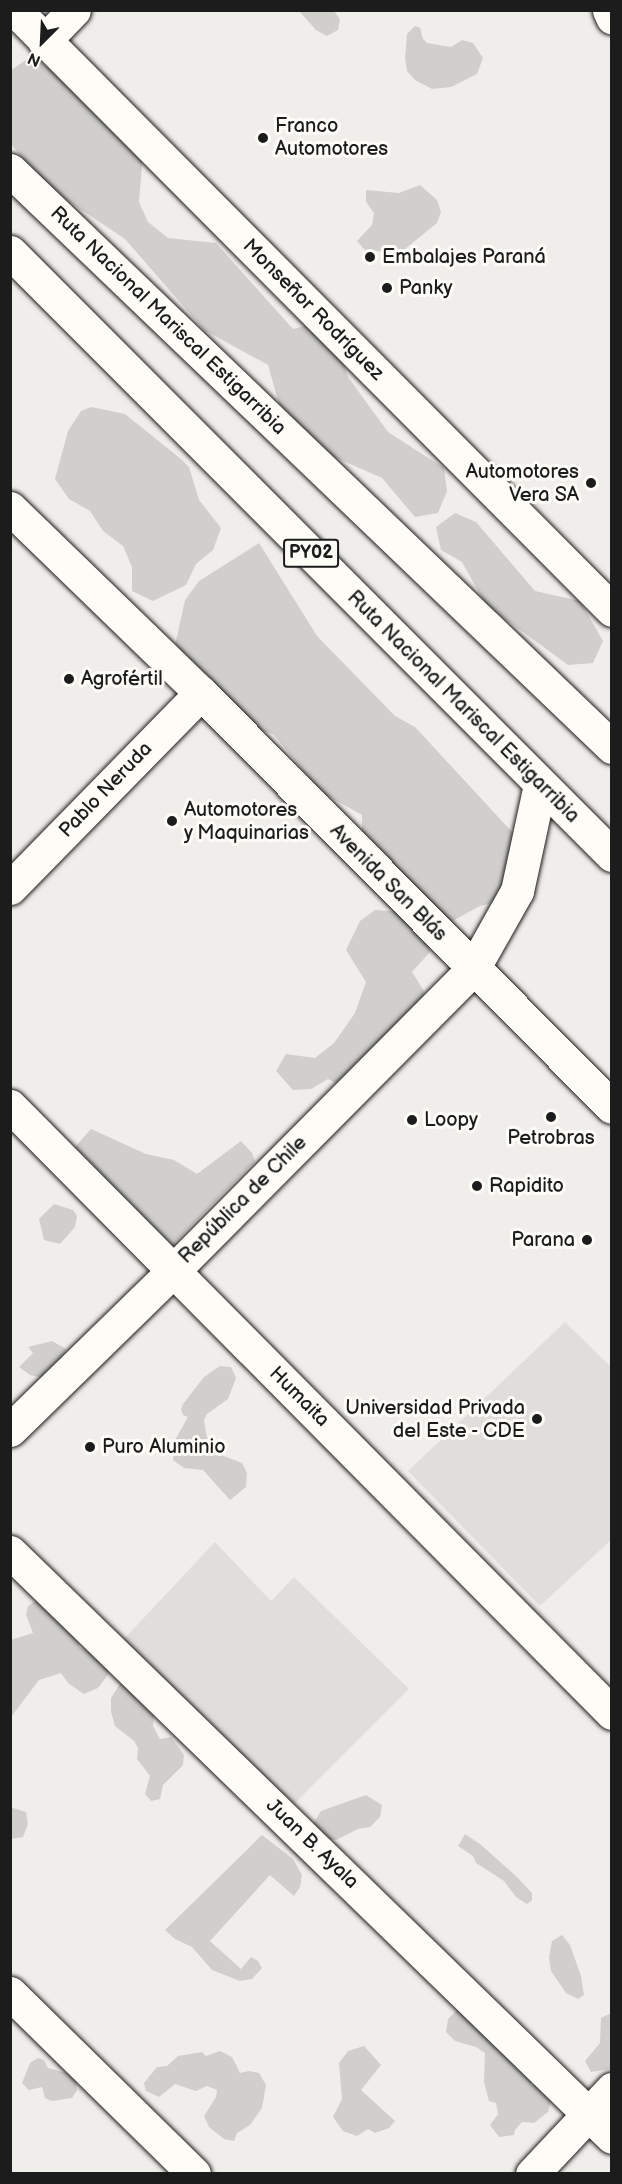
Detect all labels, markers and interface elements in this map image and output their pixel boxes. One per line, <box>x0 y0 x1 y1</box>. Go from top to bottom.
north arrow <box>12 12 72 72</box>
text: N <box>25 48 44 70</box>
place label: Franco Automotores <box>275 114 388 161</box>
marker: Franco Automotores <box>256 131 270 145</box>
street label: Ruta Nacional Mariscal Estigarribia <box>45 202 291 440</box>
street label: Monseñor Rodríguez <box>237 234 389 386</box>
place label: Embalajes Paraná <box>382 245 546 269</box>
marker: Embalajes Paraná <box>363 250 377 264</box>
place label: Panky <box>399 276 453 300</box>
marker: Panky <box>380 281 394 295</box>
place label: Automotores Vera SA <box>466 460 579 507</box>
marker: Automotores Vera SA <box>584 476 598 490</box>
road number: PY02 <box>282 538 340 568</box>
street label: Ruta Nacional Mariscal Estigarribia <box>342 586 584 828</box>
place label: Agrofértil <box>81 667 163 691</box>
marker: Agrofértil <box>62 672 76 686</box>
street label: Pablo Neruda <box>54 737 158 843</box>
place label: Automotores y Maquinarias <box>184 798 310 845</box>
marker: Automotores y Maquinarias <box>165 814 179 828</box>
street label: Avenida San Blás <box>324 819 452 947</box>
place label: Loopy <box>424 1108 478 1132</box>
marker: Petrobras <box>544 1110 558 1124</box>
marker: Loopy <box>405 1113 419 1127</box>
place label: Petrobras <box>507 1126 595 1150</box>
street label: República de Chile <box>174 1131 312 1269</box>
place label: Rapidito <box>489 1174 564 1198</box>
marker: Rapidito <box>470 1179 484 1193</box>
place label: Parana <box>511 1228 575 1252</box>
marker: Parana <box>580 1233 594 1247</box>
street label: Humaita <box>264 1362 334 1432</box>
place label: Universidad Privada del Este - CDE <box>345 1396 525 1443</box>
marker: Universidad Privada del Este - CDE <box>530 1412 544 1426</box>
place label: Puro Aluminio <box>102 1435 226 1459</box>
marker: Puro Aluminio <box>83 1440 97 1454</box>
street label: Juan B. Ayala <box>261 1794 363 1894</box>

